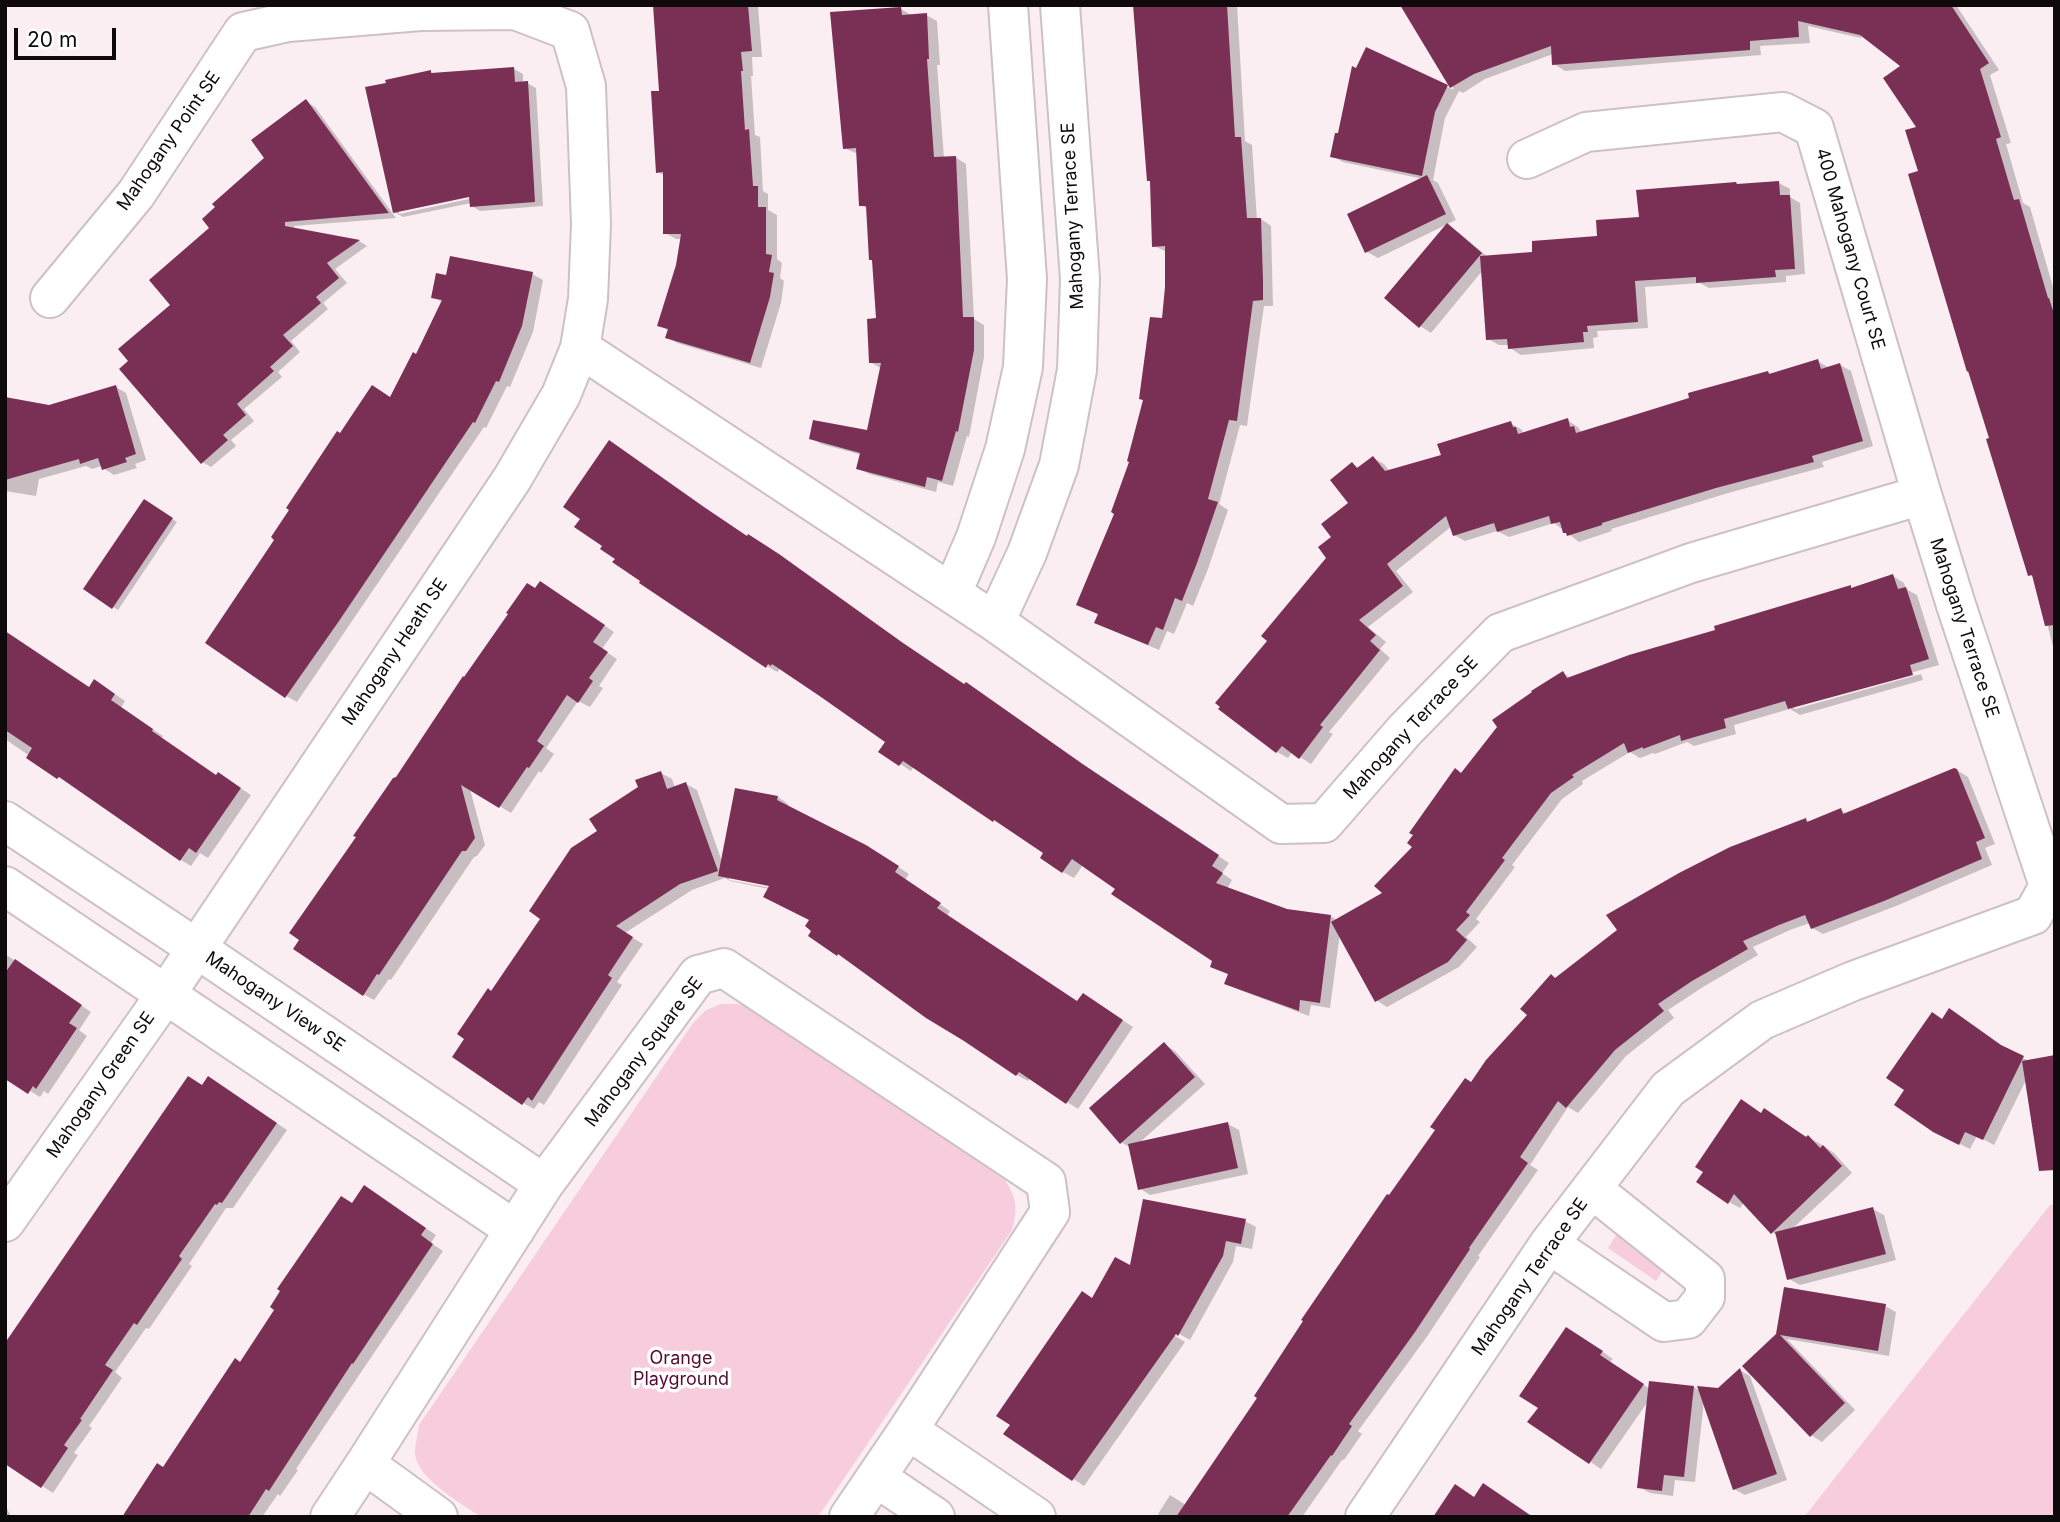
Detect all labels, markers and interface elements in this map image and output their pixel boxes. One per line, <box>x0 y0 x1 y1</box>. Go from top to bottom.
scale bar <box>18 14 119 58</box>
text: 20 m <box>27 27 77 52</box>
street label: Mahogany Point SE <box>113 67 225 215</box>
street label: Mahogany Terrace SE <box>1057 122 1089 310</box>
street label: 400 Mahogany Court SE <box>1811 146 1889 352</box>
street label: Mahogany Terrace SE <box>1925 536 2003 720</box>
street label: Mahogany Heath SE <box>338 574 452 730</box>
street label: Mahogany Terrace SE <box>1339 652 1483 804</box>
street label: Mahogany View SE <box>201 947 349 1057</box>
street label: Mahogany Square SE <box>581 973 707 1131</box>
street label: Mahogany Green SE <box>42 1008 160 1162</box>
street label: Mahogany Terrace SE <box>1467 1194 1593 1360</box>
park label: Orange Playground <box>633 1348 729 1390</box>

